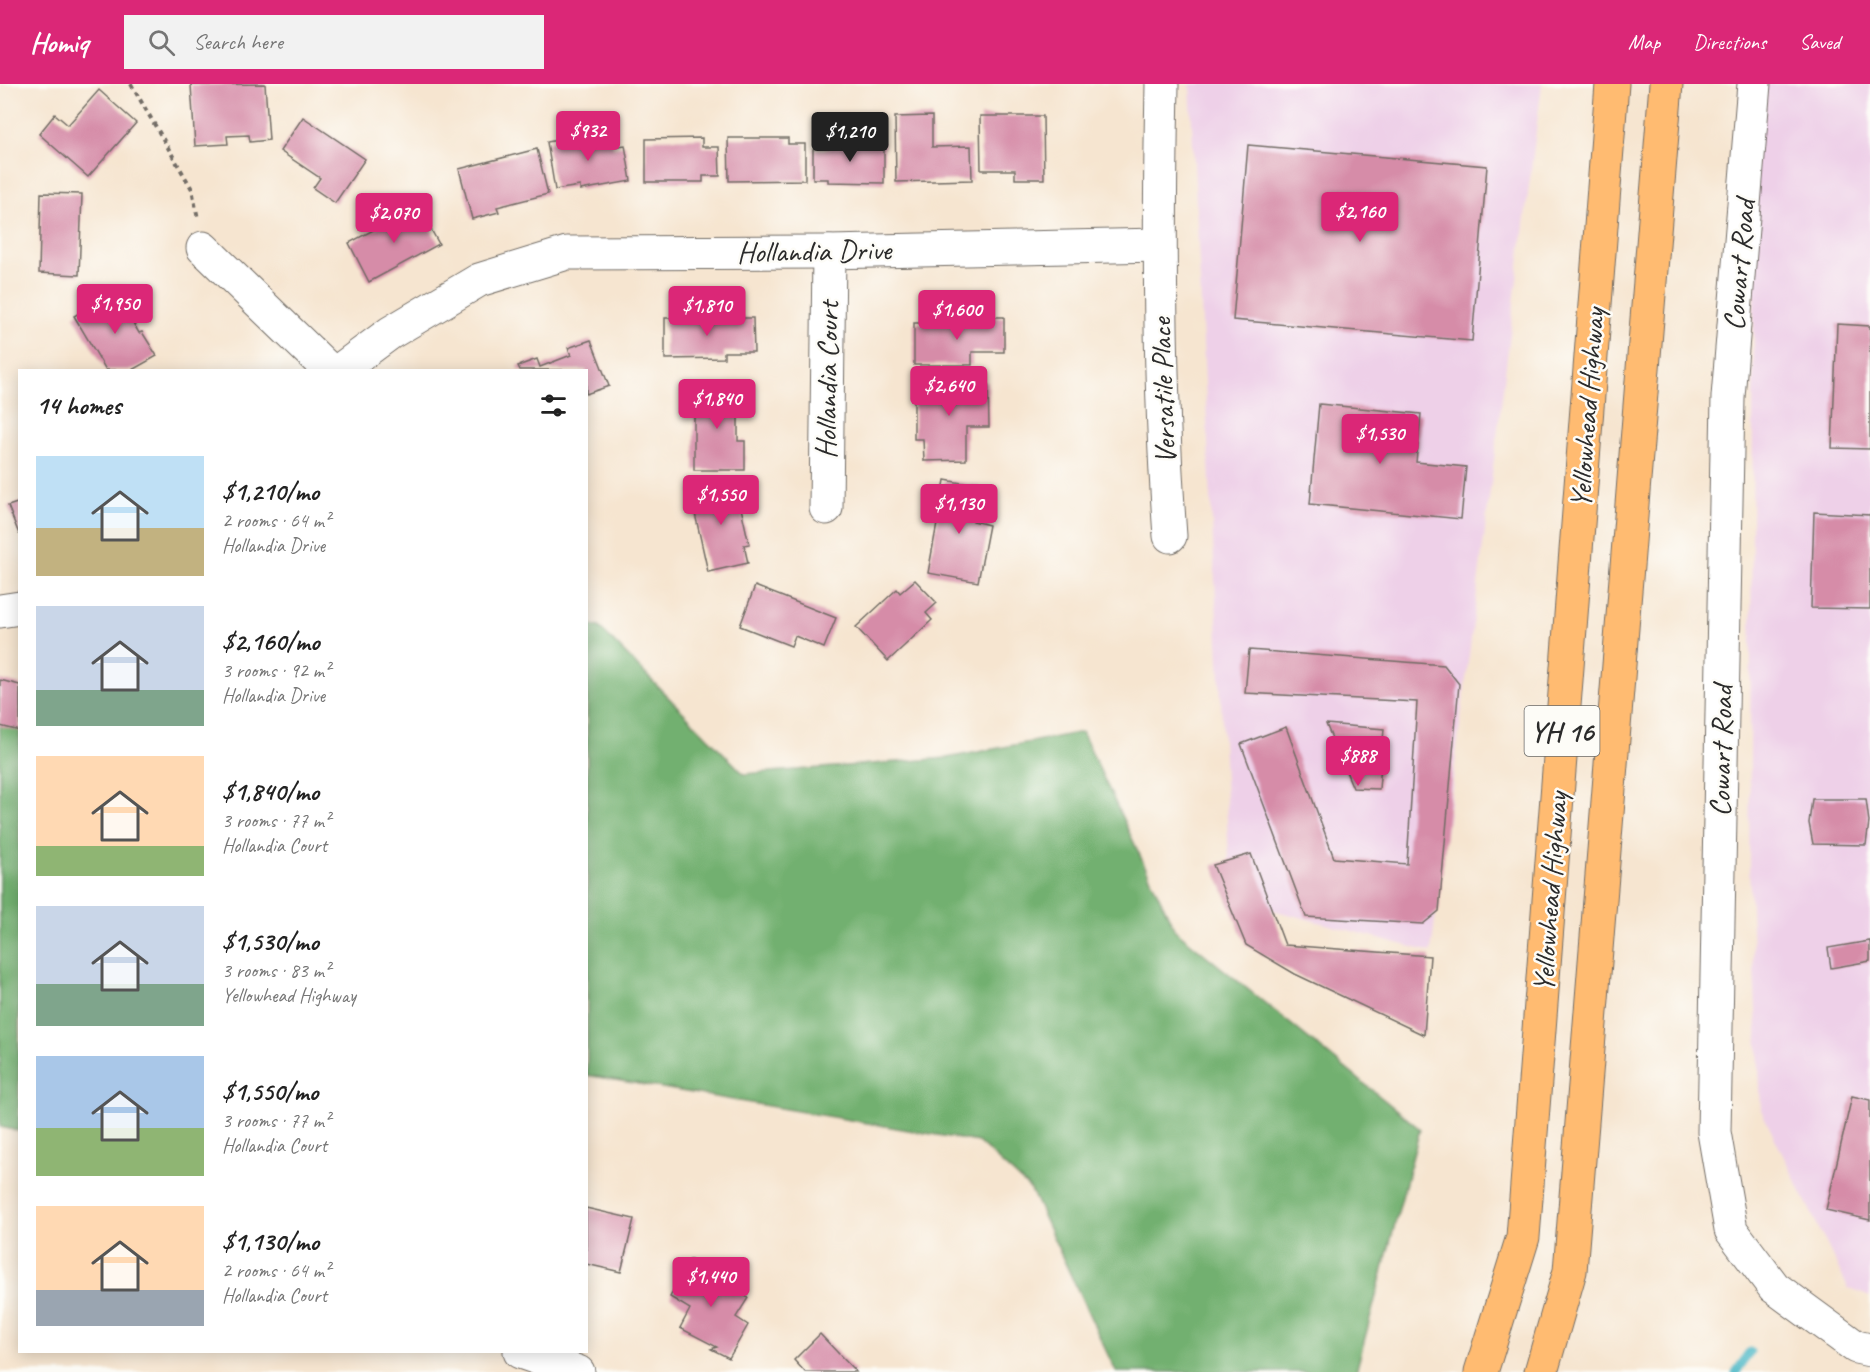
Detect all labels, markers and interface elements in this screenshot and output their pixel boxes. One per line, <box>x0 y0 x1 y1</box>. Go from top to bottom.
search box <box>124 15 544 69</box>
text: Homiq <box>30 25 88 60</box>
icon: search <box>145 26 178 59</box>
text: Search here <box>193 28 283 56</box>
text: Map <box>1628 29 1660 55</box>
text: Directions <box>1693 29 1766 55</box>
text: Saved <box>1799 29 1840 55</box>
pin: $932 <box>552 111 624 162</box>
pin: $1,210 <box>801 112 899 163</box>
text: $932 <box>570 118 606 143</box>
text: $1,210 <box>826 119 874 144</box>
pin: $2,160 <box>1311 192 1409 243</box>
pin: $2,070 <box>345 193 443 244</box>
street label: Cowart Road <box>1714 194 1764 332</box>
text: $2,160 <box>1335 199 1385 224</box>
text: $2,070 <box>370 200 418 225</box>
street label: Hollandia Drive <box>737 231 894 271</box>
pin: $1,950 <box>66 284 164 335</box>
pin: $1,810 <box>658 286 756 337</box>
pin: $1,600 <box>908 290 1006 341</box>
text: $1,950 <box>91 291 139 316</box>
text: $1,810 <box>683 293 731 318</box>
text: $1,600 <box>932 297 982 322</box>
street label: Hollandia Court <box>807 298 847 459</box>
street label: Yellowhead Highway <box>1561 304 1613 509</box>
street label: Versatile Place <box>1141 315 1185 465</box>
pin: $2,640 <box>900 366 998 417</box>
text: $2,640 <box>924 373 974 398</box>
pin: $1,840 <box>668 379 766 430</box>
text: $1,840 <box>693 386 741 411</box>
text: 14 homes <box>36 389 121 422</box>
icon: filters <box>537 389 570 422</box>
pin: $1,530 <box>1331 414 1429 465</box>
text: $1,530 <box>1356 421 1404 446</box>
text: $1,210/mo <box>222 475 319 508</box>
pin: $1,550 <box>672 475 770 526</box>
icon: home <box>84 480 156 552</box>
text: $1,550 <box>697 482 745 507</box>
pin: $1,130 <box>910 484 1008 535</box>
text: $1,130 <box>935 491 983 516</box>
text: 2 rooms · 64 m² <box>222 508 330 533</box>
text: Hollandia Drive <box>222 533 325 558</box>
text: $2,160/mo <box>222 625 320 658</box>
icon: home <box>84 630 156 702</box>
text: 3 rooms · 92 m² <box>222 658 330 683</box>
street label: Cowart Road <box>1701 681 1741 817</box>
text: Hollandia Drive <box>222 683 325 708</box>
road number: YH 16 <box>1524 706 1600 756</box>
pin: $888 <box>1322 736 1394 787</box>
text: $888 <box>1340 743 1376 768</box>
text: $1,840/mo <box>222 775 319 808</box>
icon: home <box>84 780 156 852</box>
street label: Yellowhead Highway <box>1524 788 1576 993</box>
text: 3 rooms · 77 m² <box>222 808 330 833</box>
text: Hollandia Court <box>222 833 327 858</box>
text: $1,530/mo <box>222 925 319 958</box>
icon: home <box>84 930 156 1002</box>
text: 3 rooms · 83 m² <box>222 958 330 983</box>
text: Yellowhead Highway <box>222 983 356 1008</box>
text: $1,550/mo <box>222 1075 318 1108</box>
icon: home <box>84 1080 156 1152</box>
text: 3 rooms · 77 m² <box>222 1108 330 1133</box>
text: Hollandia Court <box>222 1133 327 1158</box>
text: $1,130/mo <box>222 1225 319 1258</box>
icon: home <box>84 1230 156 1302</box>
pin: $1,440 <box>662 1257 760 1308</box>
text: 2 rooms · 64 m² <box>222 1258 330 1283</box>
text: $1,440 <box>687 1264 735 1289</box>
text: Hollandia Court <box>222 1283 327 1308</box>

